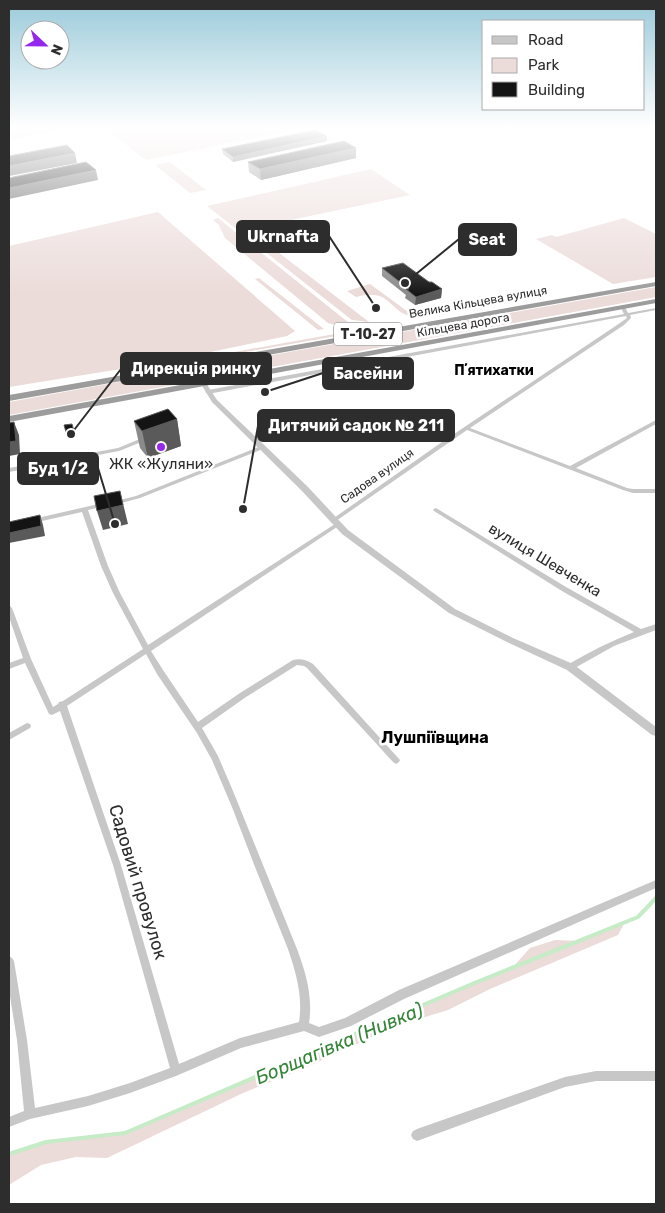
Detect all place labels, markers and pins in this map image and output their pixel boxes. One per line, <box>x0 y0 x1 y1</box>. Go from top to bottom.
callout: Ukrnafta <box>237 221 329 252</box>
callout: Seat <box>459 224 516 255</box>
callout: Дирекція ринку <box>121 353 271 384</box>
callout: Басейни <box>323 358 413 389</box>
callout: Дитячий садок № 211 <box>258 410 454 441</box>
marker: ЖК «Жуляни» <box>155 441 167 453</box>
callout: Буд 1/2 <box>18 453 98 484</box>
place label: ЖК «Жуляни» <box>109 455 213 473</box>

